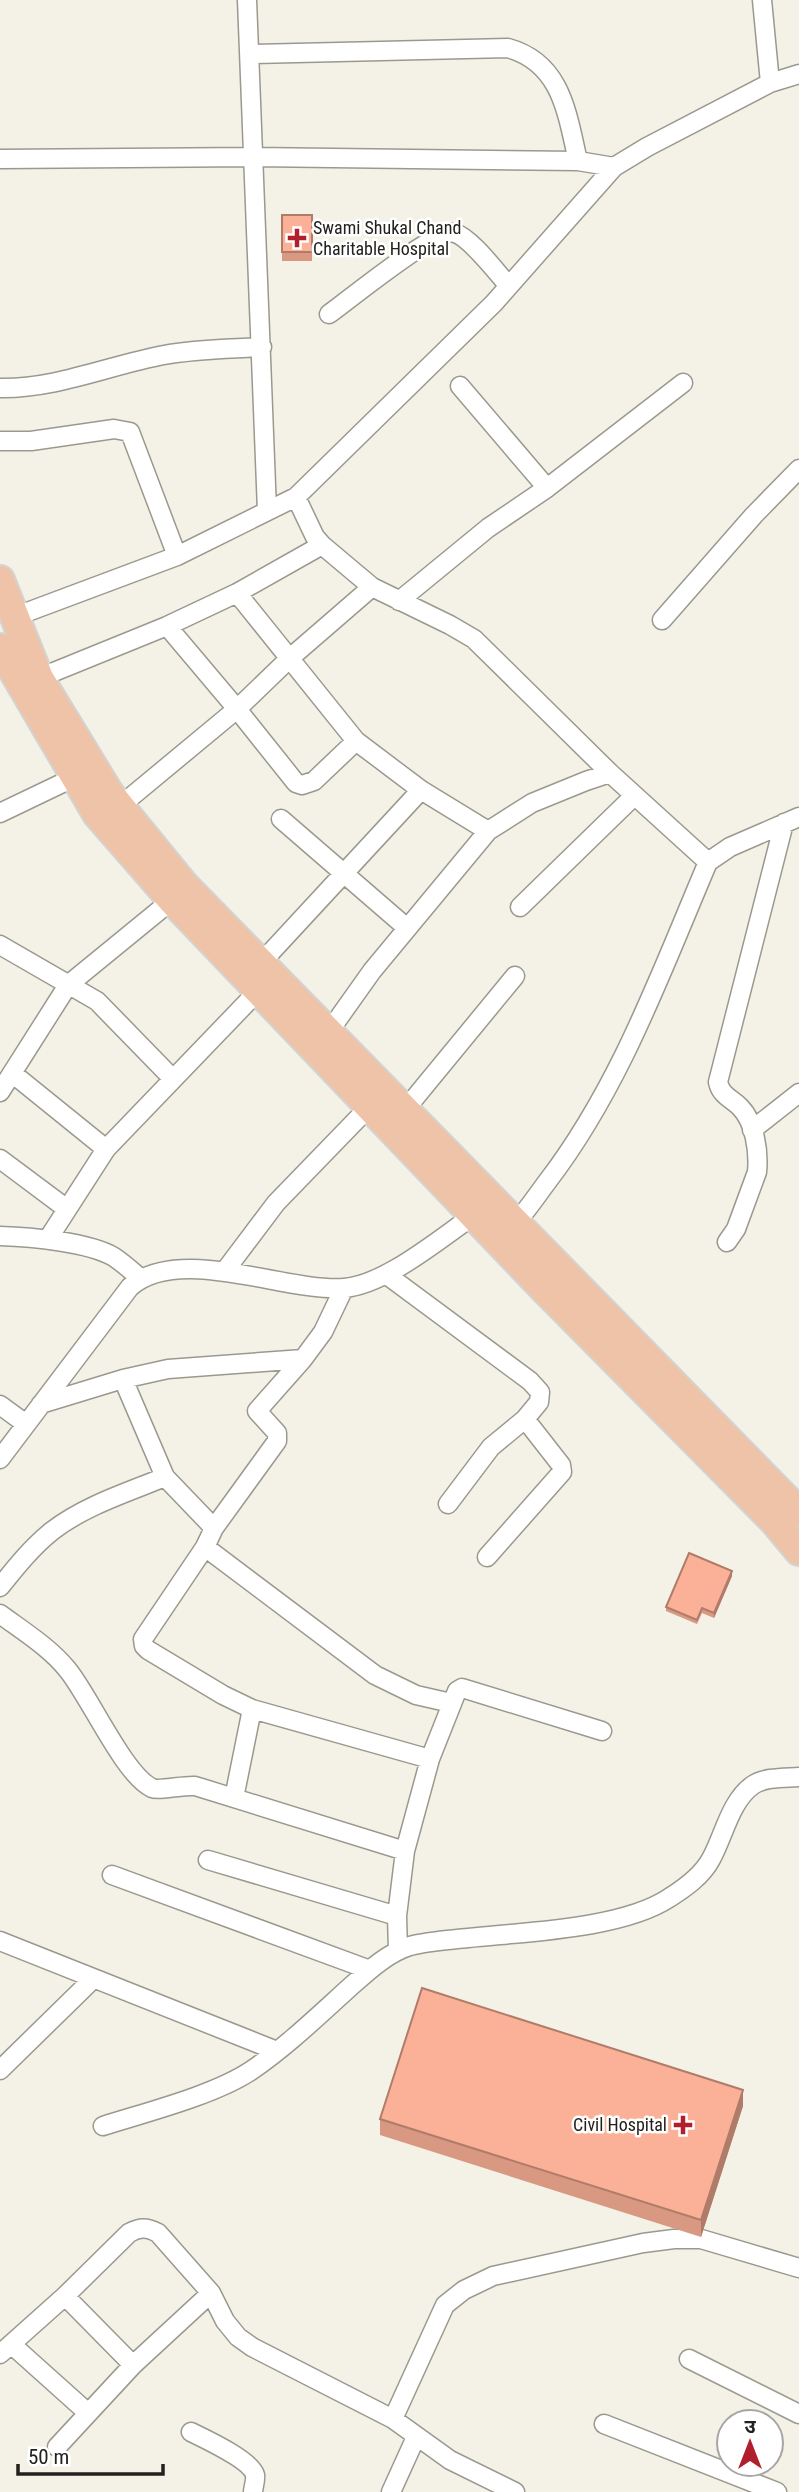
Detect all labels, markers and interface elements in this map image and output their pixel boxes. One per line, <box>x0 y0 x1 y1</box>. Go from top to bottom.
place label: Swami Shukal Chand Charitable Hospital <box>313 217 461 259</box>
marker: Swami Shukal Chand Charitable Hospital <box>287 228 307 248</box>
place label: Civil Hospital <box>573 2114 667 2135</box>
marker: Civil Hospital <box>673 2115 693 2135</box>
north arrow <box>715 2408 785 2478</box>
text: उ <box>744 2415 756 2438</box>
scale bar <box>18 2432 163 2476</box>
text: 50 m <box>28 2445 69 2469</box>

